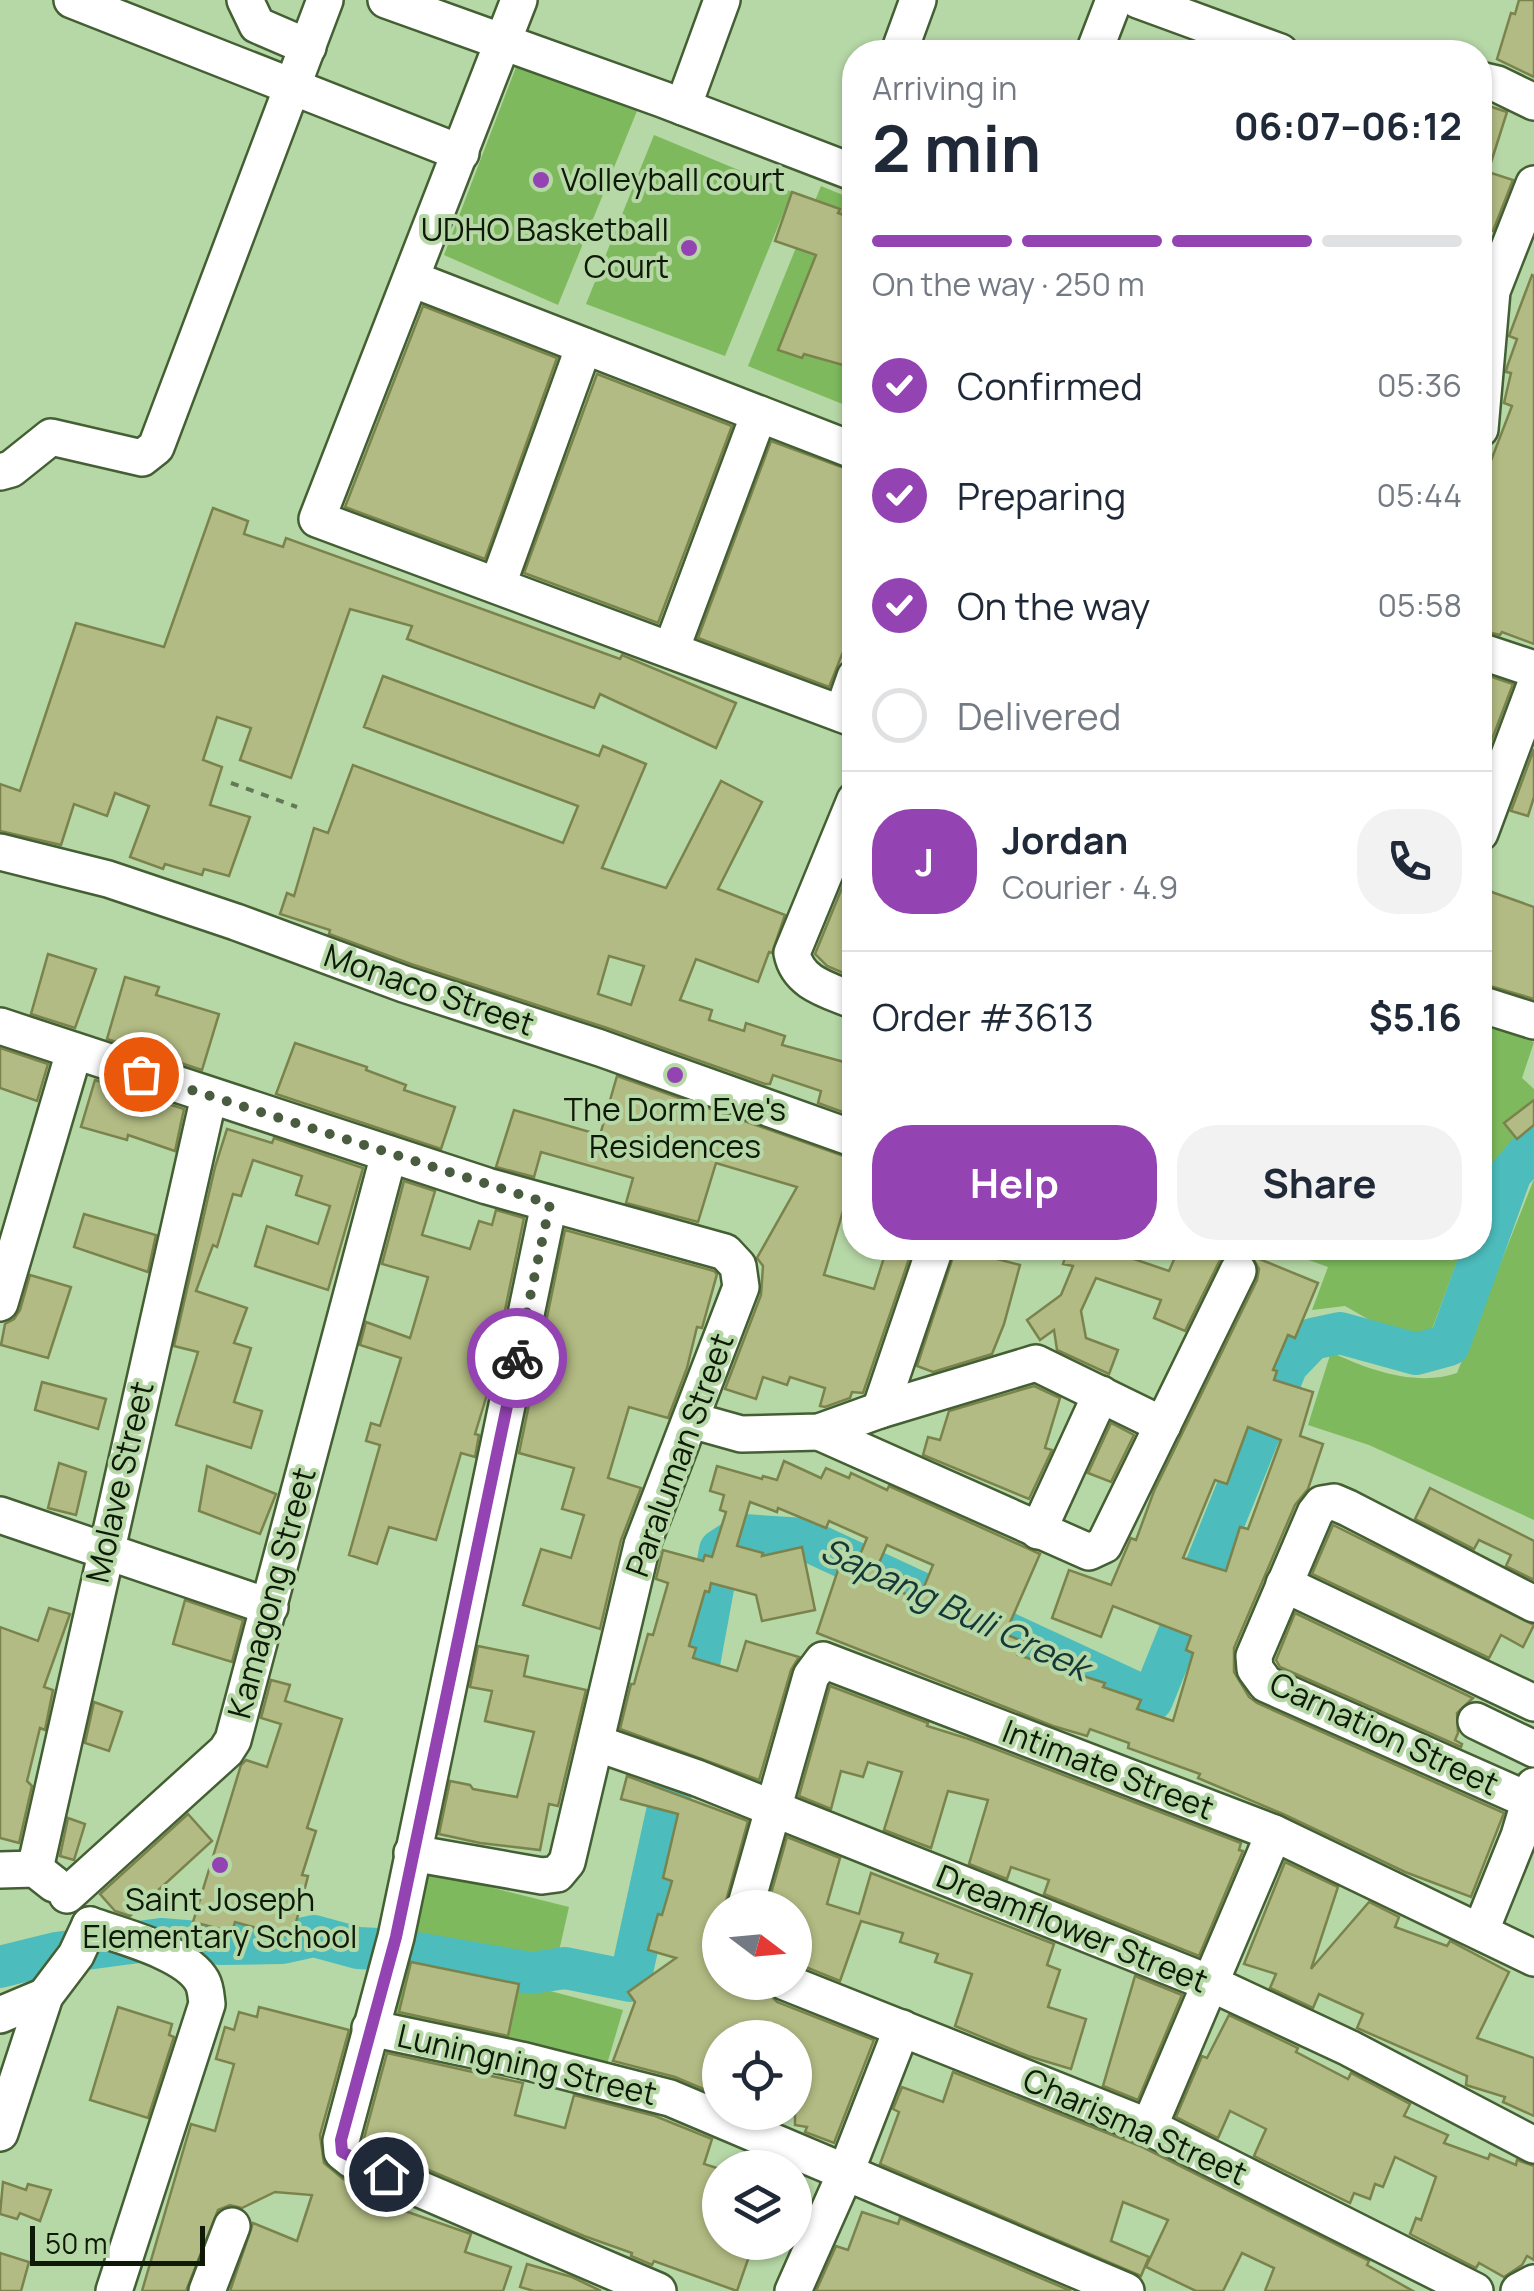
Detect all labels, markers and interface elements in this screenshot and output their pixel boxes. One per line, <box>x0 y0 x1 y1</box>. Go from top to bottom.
text: Arriving in <box>872 66 1017 110</box>
text: 06:07–06:12 <box>1234 99 1462 151</box>
text: 2 min <box>872 103 1041 192</box>
place label: Volleyball court <box>561 157 785 201</box>
marker: Volleyball court <box>530 169 552 191</box>
place label: UDHO Basketball Court <box>421 207 669 288</box>
marker: UDHO Basketball Court <box>678 237 700 259</box>
text: On the way · 250 m <box>872 262 1145 306</box>
icon: check <box>872 358 927 413</box>
text: Confirmed <box>957 359 1143 411</box>
text: 05:36 <box>1377 363 1462 407</box>
icon: check <box>872 468 927 523</box>
text: Preparing <box>957 469 1126 521</box>
text: 05:44 <box>1376 473 1462 517</box>
icon: check <box>872 578 927 633</box>
text: On the way <box>957 579 1150 631</box>
text: 05:58 <box>1377 583 1462 627</box>
text: Delivered <box>957 689 1121 741</box>
button: phone <box>1357 809 1462 914</box>
text: Jordan <box>1002 813 1128 865</box>
text: J <box>915 835 934 887</box>
text: Courier · 4.9 <box>1002 865 1178 909</box>
street label: Monaco Street <box>319 933 540 1046</box>
text: Order #3613 <box>872 990 1094 1042</box>
text: $5.16 <box>1369 990 1462 1042</box>
pin <box>99 1032 184 1117</box>
icon: bag <box>114 1047 169 1102</box>
marker: The Dorm Eve's Residences <box>664 1064 686 1086</box>
place label: The Dorm Eve's Residences <box>564 1087 786 1168</box>
button: Help <box>872 1125 1157 1240</box>
button: Share <box>1177 1125 1462 1240</box>
courier <box>467 1308 567 1408</box>
street label: Paraluman Street <box>615 1327 743 1582</box>
icon: bike <box>490 1331 545 1386</box>
street label: Molave Street <box>75 1377 164 1587</box>
street label: Kamagong Street <box>216 1462 326 1723</box>
water label: Sapang Buli Creek <box>813 1525 1102 1693</box>
street label: Carnation Street <box>1263 1661 1506 1805</box>
street label: Intimate Street <box>996 1709 1220 1830</box>
marker: Saint Joseph Elementary School <box>209 1854 231 1876</box>
street label: Dreamflower Street <box>930 1854 1215 2003</box>
place label: Saint Joseph Elementary School <box>82 1877 358 1958</box>
north arrow <box>702 1890 812 2000</box>
map controls <box>702 1890 812 2260</box>
street label: Luningning Street <box>393 2013 661 2115</box>
button: locate <box>702 2020 812 2130</box>
street label: Charisma Street <box>1016 2057 1254 2195</box>
pin <box>344 2132 429 2217</box>
icon: home <box>359 2147 414 2202</box>
button: layers <box>702 2150 812 2260</box>
scale bar <box>30 2221 205 2266</box>
text: 50 m <box>45 2224 108 2262</box>

